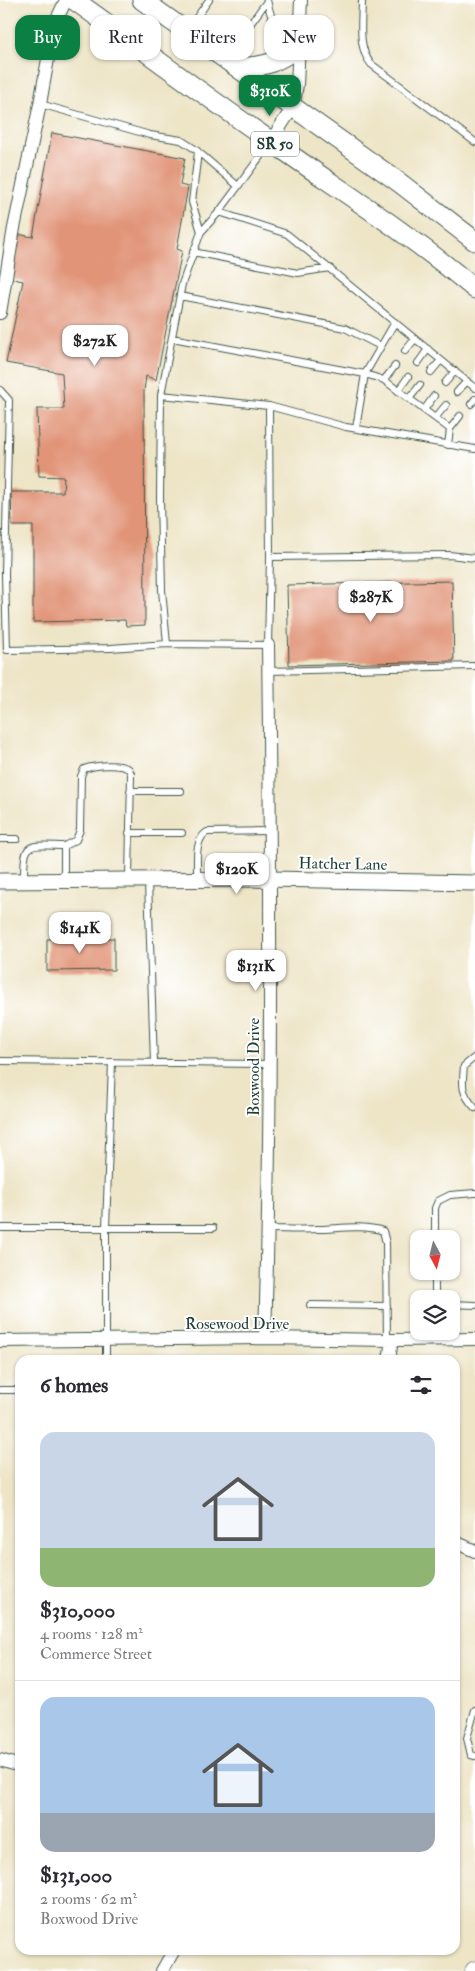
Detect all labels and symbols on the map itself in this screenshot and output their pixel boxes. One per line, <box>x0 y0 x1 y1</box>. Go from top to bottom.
pin: $310K <box>235 74 305 117</box>
road number: SR 50 <box>251 132 299 156</box>
pin: $272K <box>60 324 130 367</box>
pin: $287K <box>336 580 406 623</box>
pin: $120K <box>202 852 272 895</box>
street label: Hatcher Lane <box>298 853 388 875</box>
pin: $141K <box>45 912 115 954</box>
pin: $131K <box>221 950 291 992</box>
street label: Boxwood Drive <box>244 1018 264 1116</box>
north arrow <box>410 1230 460 1280</box>
street label: Rosewood Drive <box>185 1314 289 1334</box>

